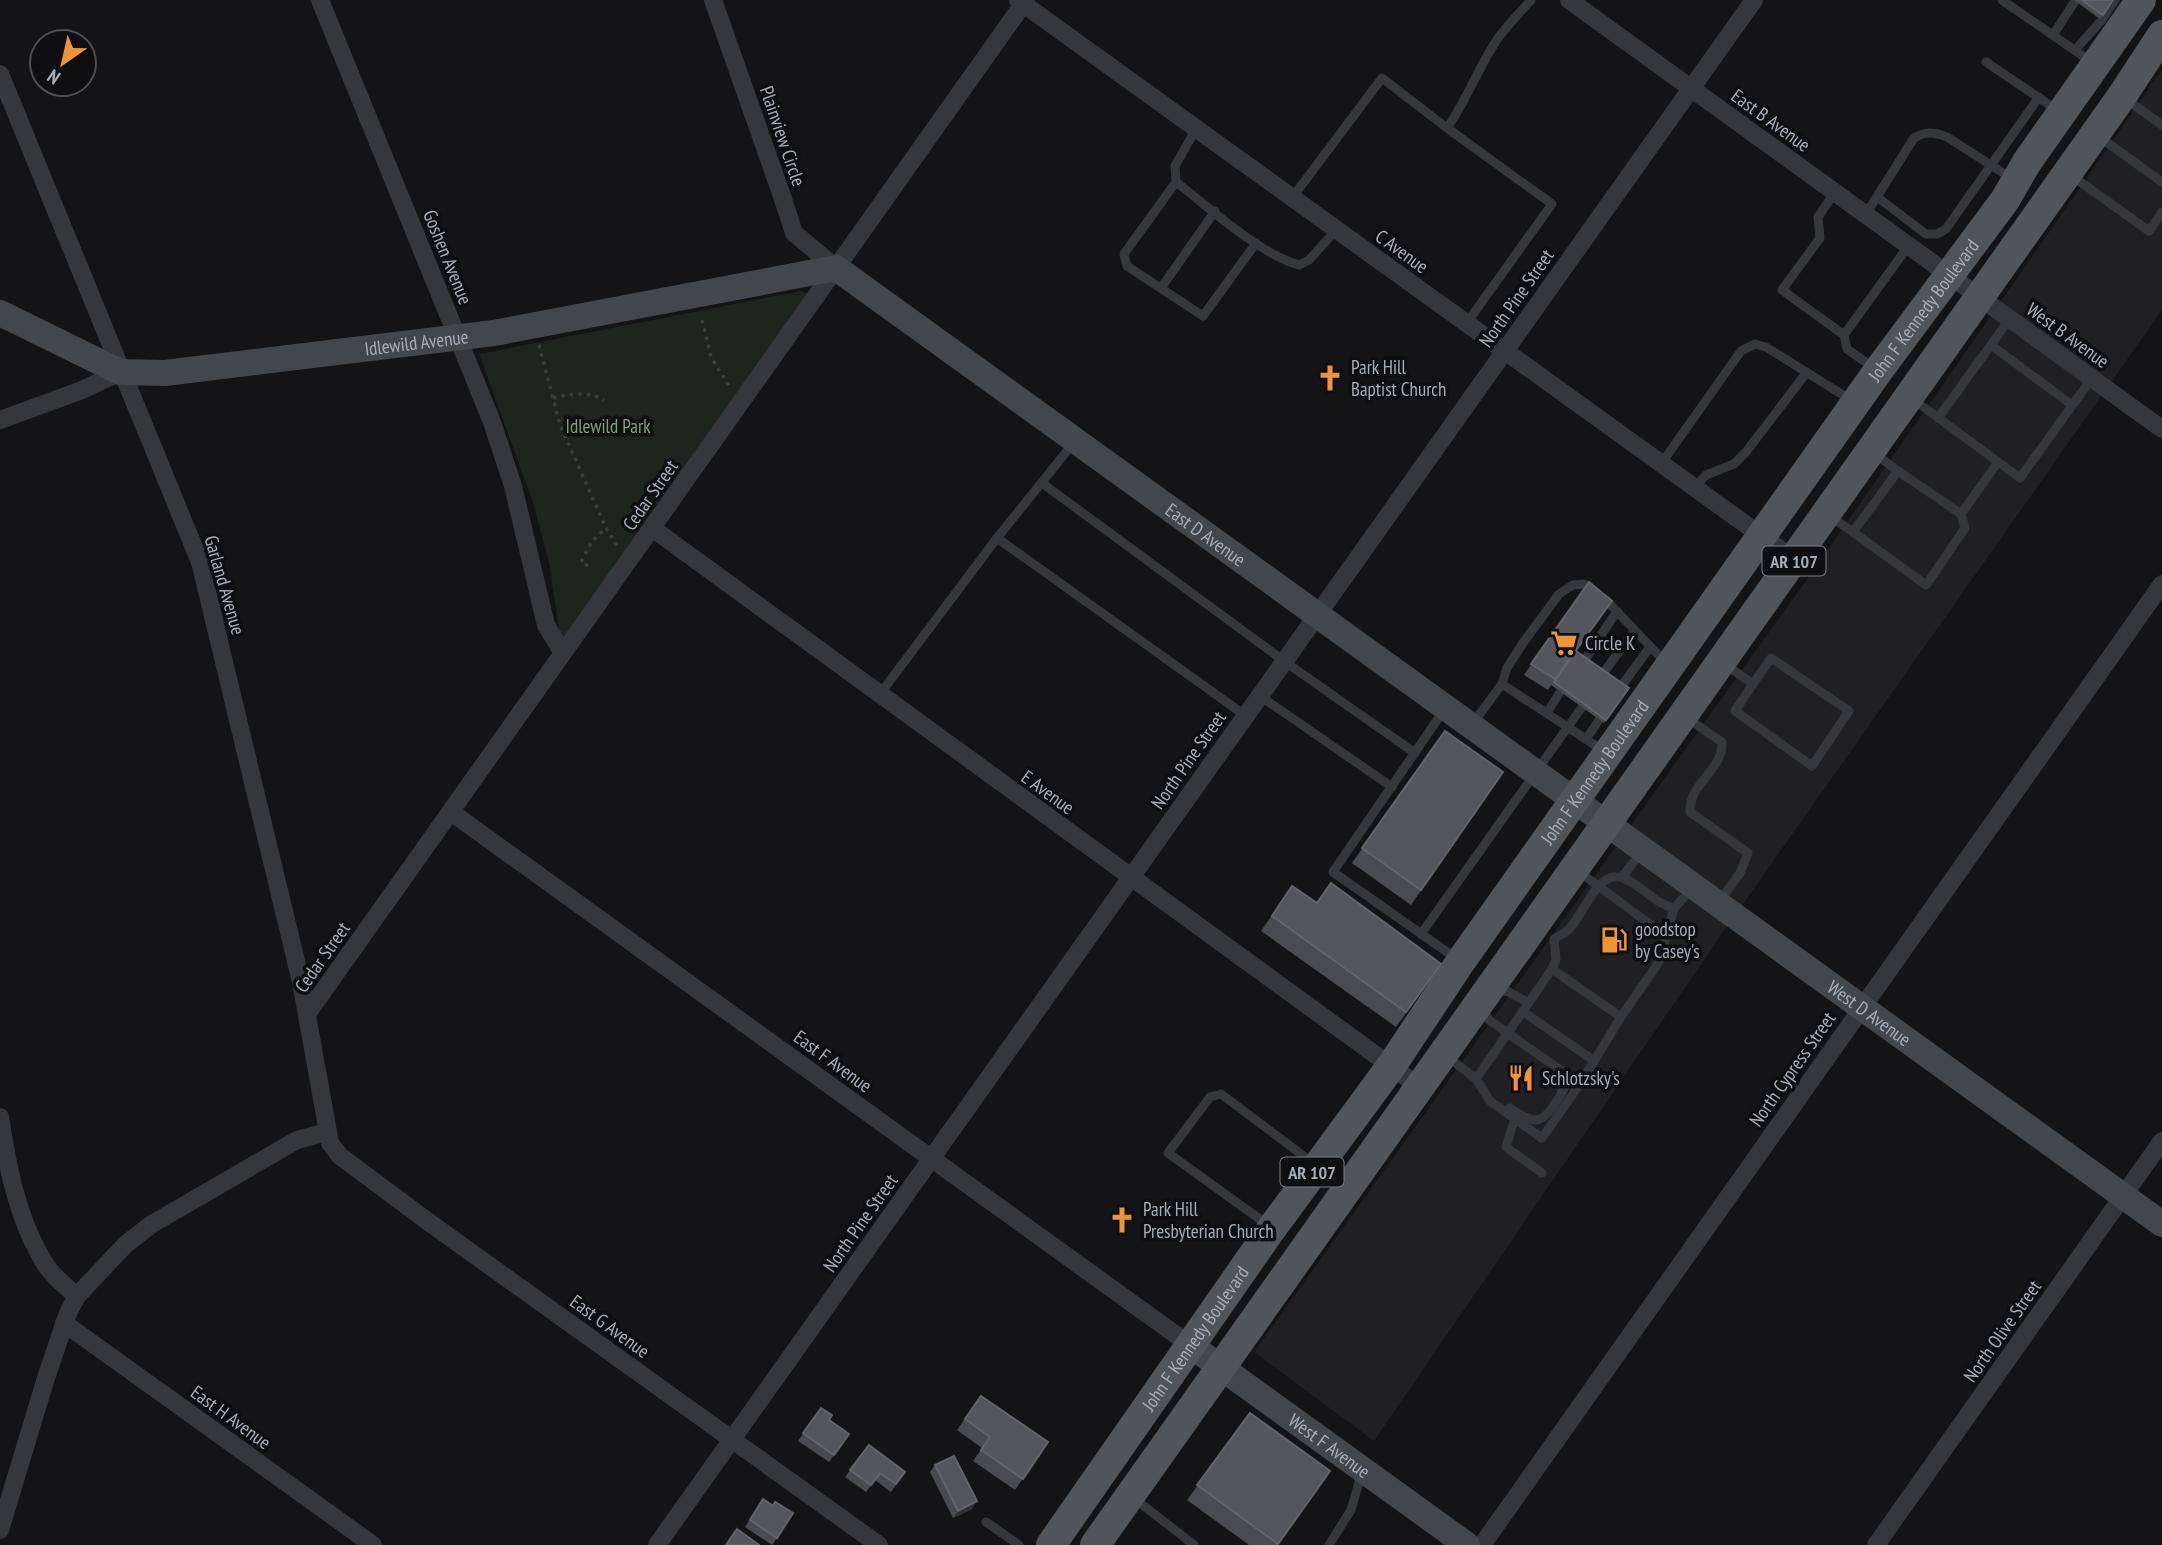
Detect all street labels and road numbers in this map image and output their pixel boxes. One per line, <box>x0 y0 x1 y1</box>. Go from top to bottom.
street label: Plainview Circle <box>755 83 811 189</box>
street label: East B Avenue <box>1727 83 1815 157</box>
street label: Goshen Avenue <box>418 206 478 308</box>
street label: C Avenue <box>1371 224 1433 278</box>
street label: John F Kennedy Boulevard <box>1862 234 1984 387</box>
street label: North Pine Street <box>1473 244 1559 352</box>
street label: West B Avenue <box>2022 297 2114 373</box>
street label: Idlewild Avenue <box>363 324 470 361</box>
street label: Cedar Street <box>617 455 683 535</box>
street label: East D Avenue <box>1161 498 1251 572</box>
street label: Garland Avenue <box>199 533 251 638</box>
road number: AR 107 <box>1762 546 1826 576</box>
street label: John F Kennedy Boulevard <box>1535 695 1654 850</box>
street label: North Pine Street <box>1145 706 1231 814</box>
street label: E Avenue <box>1017 765 1079 819</box>
street label: Cedar Street <box>289 917 355 997</box>
street label: West D Avenue <box>1823 975 1916 1051</box>
street label: North Cypress Street <box>1744 1006 1841 1131</box>
street label: East F Avenue <box>789 1025 877 1097</box>
road number: AR 107 <box>1280 1157 1344 1186</box>
street label: North Pine Street <box>817 1169 903 1277</box>
street label: John F Kennedy Boulevard <box>1136 1261 1254 1416</box>
street label: North Olive Street <box>1958 1275 2046 1387</box>
street label: East G Avenue <box>566 1289 655 1363</box>
street label: East H Avenue <box>186 1380 276 1454</box>
street label: West F Avenue <box>1284 1408 1375 1483</box>

